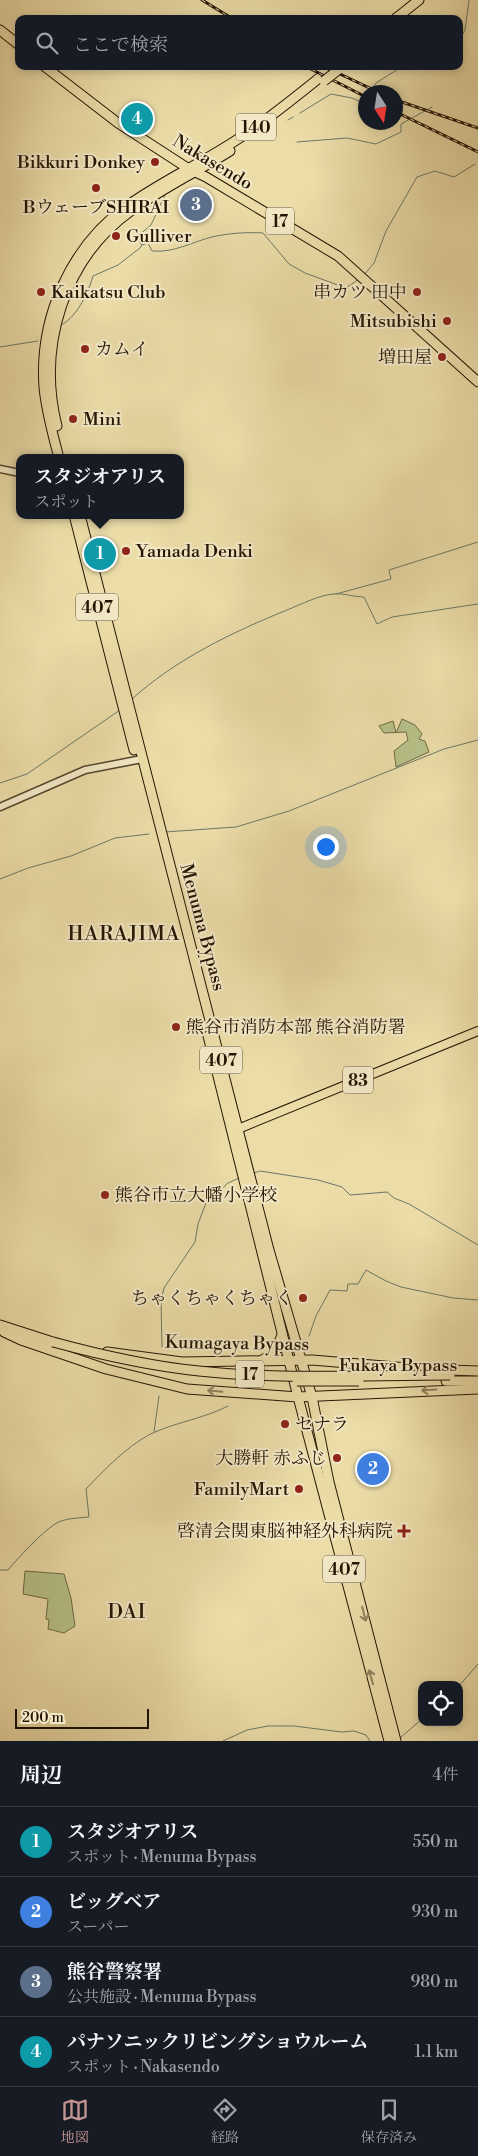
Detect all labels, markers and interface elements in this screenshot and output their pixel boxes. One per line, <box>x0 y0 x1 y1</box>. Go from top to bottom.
search box <box>15 15 463 70</box>
icon: search <box>33 29 61 57</box>
text: ここで検索 <box>73 33 168 57</box>
north arrow <box>358 85 403 130</box>
pin: 4 <box>121 100 153 138</box>
road number: 140 <box>236 114 276 140</box>
street label: Nakasendo <box>169 130 257 195</box>
place label: Bikkuri Donkey <box>16 151 145 174</box>
marker: Bikkuri Donkey <box>149 156 161 168</box>
marker: BウェーブSHIRAI <box>90 182 102 194</box>
pin: 3 <box>180 186 212 224</box>
place label: BウェーブSHIRAI <box>22 196 169 219</box>
road number: 17 <box>266 208 294 235</box>
place label: Gulliver <box>126 225 192 248</box>
marker: Gulliver <box>110 230 122 242</box>
place label: Kaikatsu Club <box>51 281 165 304</box>
place label: 串カツ 田中 <box>313 281 407 304</box>
marker: Kaikatsu Club <box>35 286 47 298</box>
marker: 串カツ 田中 <box>411 286 423 298</box>
place label: Mitsubishi <box>350 310 437 333</box>
marker: Mitsubishi <box>441 315 453 327</box>
place label: カムイ <box>95 338 149 361</box>
marker: カムイ <box>79 343 91 355</box>
place label: 増田屋 <box>378 346 432 369</box>
marker: 増田屋 <box>436 351 448 363</box>
place label: Mini <box>83 408 122 431</box>
marker: Mini <box>67 413 79 425</box>
popup <box>16 454 184 519</box>
text: スタジオアリス <box>34 465 166 489</box>
text: スポット <box>34 492 98 512</box>
pin: 1 <box>84 535 116 573</box>
place label: Yamada Denki <box>135 540 253 563</box>
marker: Yamada Denki <box>120 545 132 557</box>
road number: 407 <box>76 594 118 620</box>
your location <box>313 834 339 860</box>
street label: Menuma Bypass <box>174 861 231 993</box>
district label: HARAJIMA <box>67 922 181 947</box>
place label: 熊谷市消防本部 熊谷消防署 <box>186 1016 406 1039</box>
marker: 熊谷市消防本部 熊谷消防署 <box>170 1021 182 1033</box>
road number: 407 <box>200 1046 242 1074</box>
road number: 83 <box>343 1066 373 1094</box>
place label: 熊谷市立大幡小学校 <box>115 1184 277 1207</box>
marker: 熊谷市立大幡小学校 <box>99 1189 111 1201</box>
place label: ちゃくちゃくちゃく <box>131 1287 293 1310</box>
marker: ちゃくちゃくちゃく <box>297 1292 309 1304</box>
street label: Kumagaya Bypass <box>165 1331 310 1356</box>
street label: Fukaya Bypass <box>339 1354 457 1377</box>
road number: 17 <box>236 1360 264 1388</box>
one-way arrow <box>207 1386 223 1396</box>
one-way arrow <box>422 1386 438 1395</box>
place label: セナラ <box>295 1413 349 1436</box>
marker: セナラ <box>279 1418 291 1430</box>
place label: 大勝軒 赤ふじ <box>215 1447 327 1470</box>
pin: 2 <box>357 1450 389 1488</box>
marker: 大勝軒 赤ふじ <box>331 1452 343 1464</box>
place label: FamilyMart <box>194 1478 290 1501</box>
marker: FamilyMart <box>293 1483 305 1495</box>
place label: 啓清会関東脳神経外科病院 <box>177 1520 393 1543</box>
marker: 啓清会関東脳神経外科病院 <box>397 1524 411 1538</box>
road number: 407 <box>323 1556 365 1582</box>
district label: DAI <box>108 1600 146 1625</box>
one-way arrow <box>360 1606 369 1622</box>
one-way arrow <box>366 1670 376 1686</box>
map controls <box>418 1681 463 1726</box>
button: locate <box>418 1681 463 1726</box>
scale bar <box>15 1706 149 1729</box>
text: 200 m <box>22 1709 64 1727</box>
text: 周辺 <box>20 1763 62 1789</box>
text: 4件 <box>432 1765 458 1785</box>
text: スタジオアリス <box>67 1820 198 1844</box>
text: 1 <box>32 1832 40 1852</box>
text: 550 m <box>412 1832 458 1852</box>
text: スポット · Menuma Bypass <box>67 1847 257 1867</box>
text: ビッグベア <box>67 1890 161 1914</box>
text: 2 <box>31 1902 41 1922</box>
text: 930 m <box>412 1902 458 1922</box>
text: スーパー <box>67 1917 129 1937</box>
text: 熊谷警察署 <box>67 1960 162 1984</box>
text: 3 <box>31 1972 41 1992</box>
text: 980 m <box>411 1972 458 1992</box>
text: 公共施設 · Menuma Bypass <box>67 1987 257 2007</box>
text: パナソニックリビングショウルーム <box>67 2030 368 2054</box>
text: 4 <box>31 2042 41 2062</box>
text: 1.1 km <box>414 2042 458 2062</box>
text: スポット · Nakasendo <box>67 2057 220 2077</box>
tab: 地図 <box>61 2096 89 2147</box>
tab: 経路 <box>211 2096 239 2147</box>
tab: 保存済み <box>361 2096 417 2147</box>

